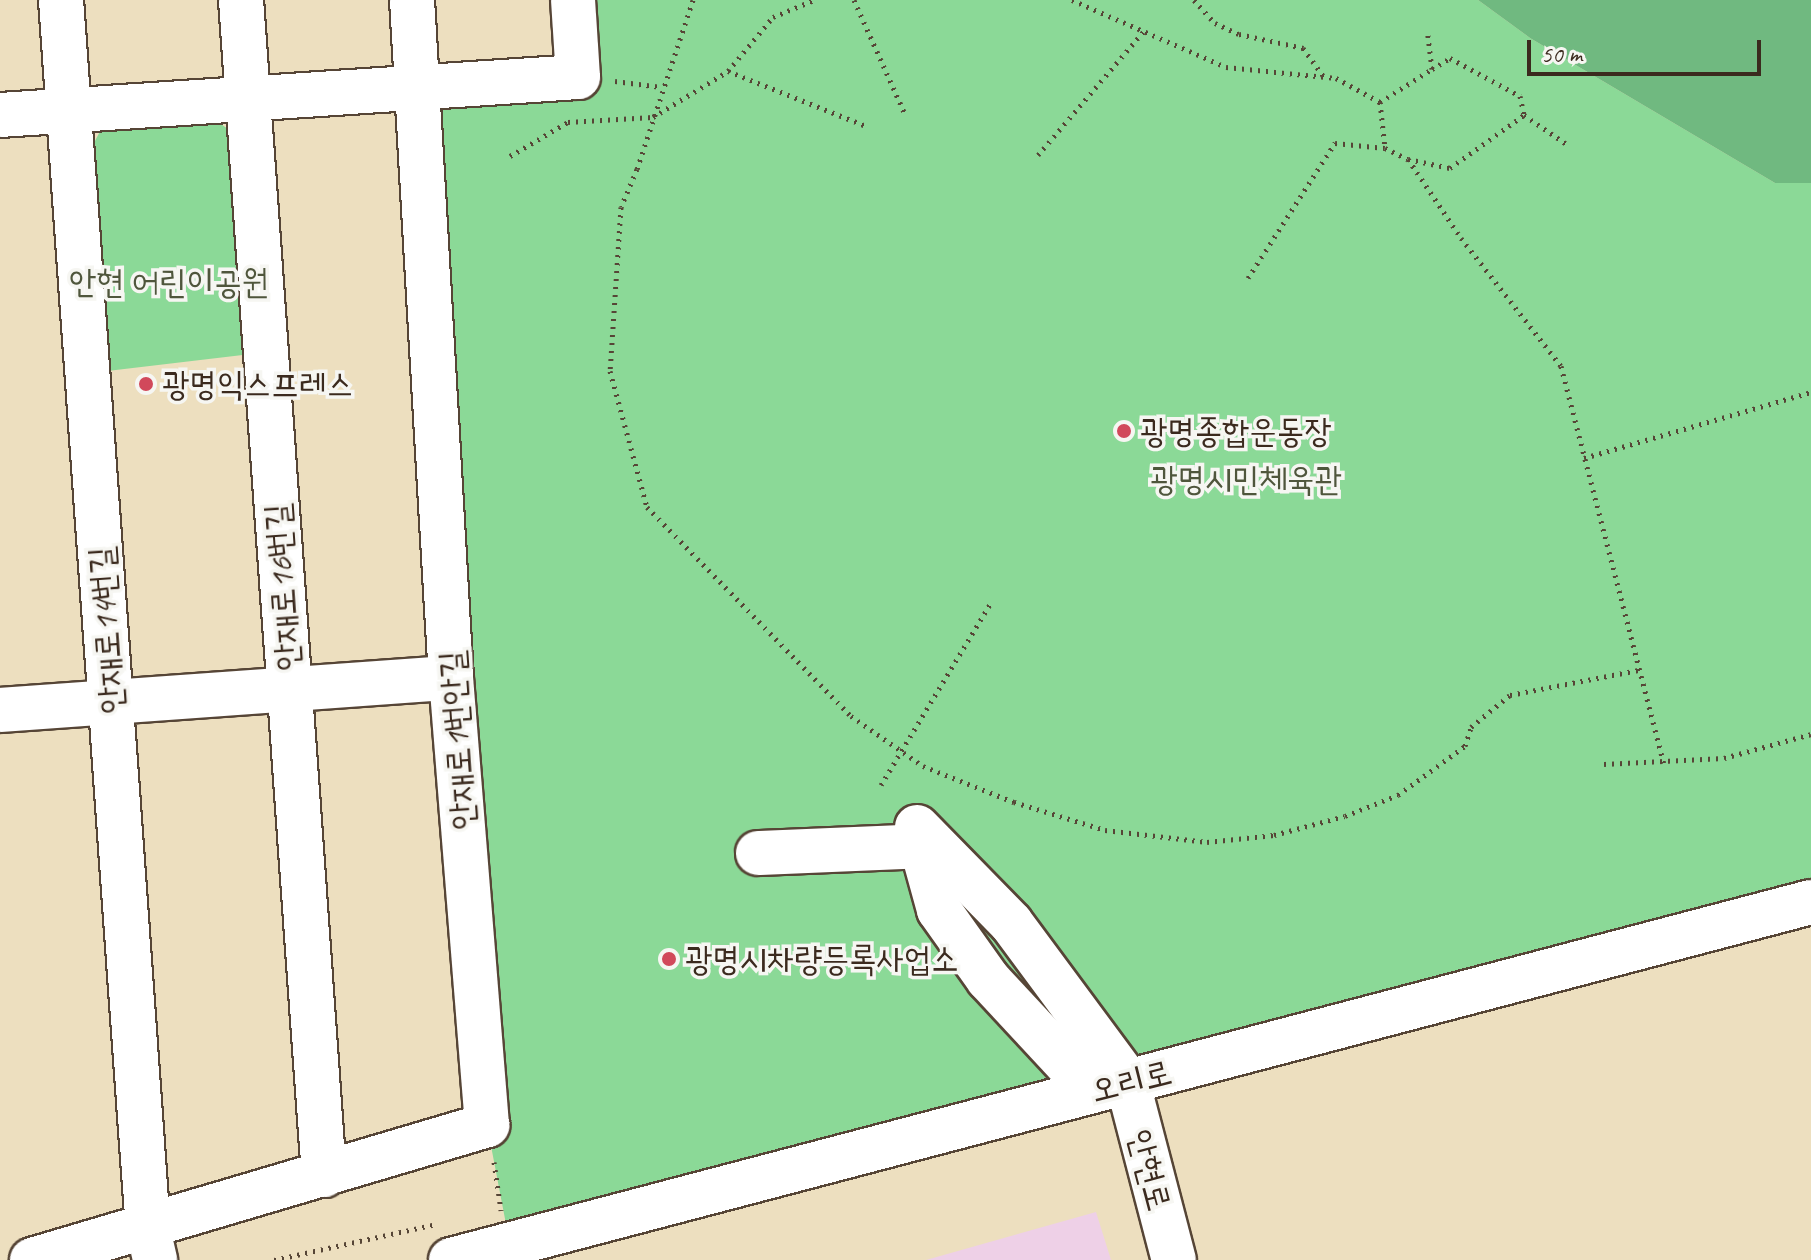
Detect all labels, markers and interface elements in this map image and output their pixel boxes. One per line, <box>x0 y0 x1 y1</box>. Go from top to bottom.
scale bar <box>1531 24 1765 74</box>
text: 50 m <box>1541 39 1582 69</box>
park label: 안현 어린이공원 <box>69 262 269 302</box>
place label: 광명익스프레스 <box>162 364 354 404</box>
marker: 광명익스프레스 <box>137 375 155 393</box>
place label: 광명종합운동장 <box>1140 411 1332 451</box>
marker: 광명종합운동장 <box>1115 422 1133 440</box>
park label: 광명시민체육관 <box>1150 459 1342 499</box>
street label: 안재로16번길 <box>256 502 308 672</box>
street label: 안재로14번길 <box>80 545 132 715</box>
street label: 안재로1번안길 <box>430 649 484 831</box>
place label: 광명시차량등록사업소 <box>685 939 959 979</box>
marker: 광명시차량등록사업소 <box>660 950 678 968</box>
street label: 오리로 <box>1086 1051 1176 1111</box>
street label: 안현로 <box>1120 1125 1180 1215</box>

